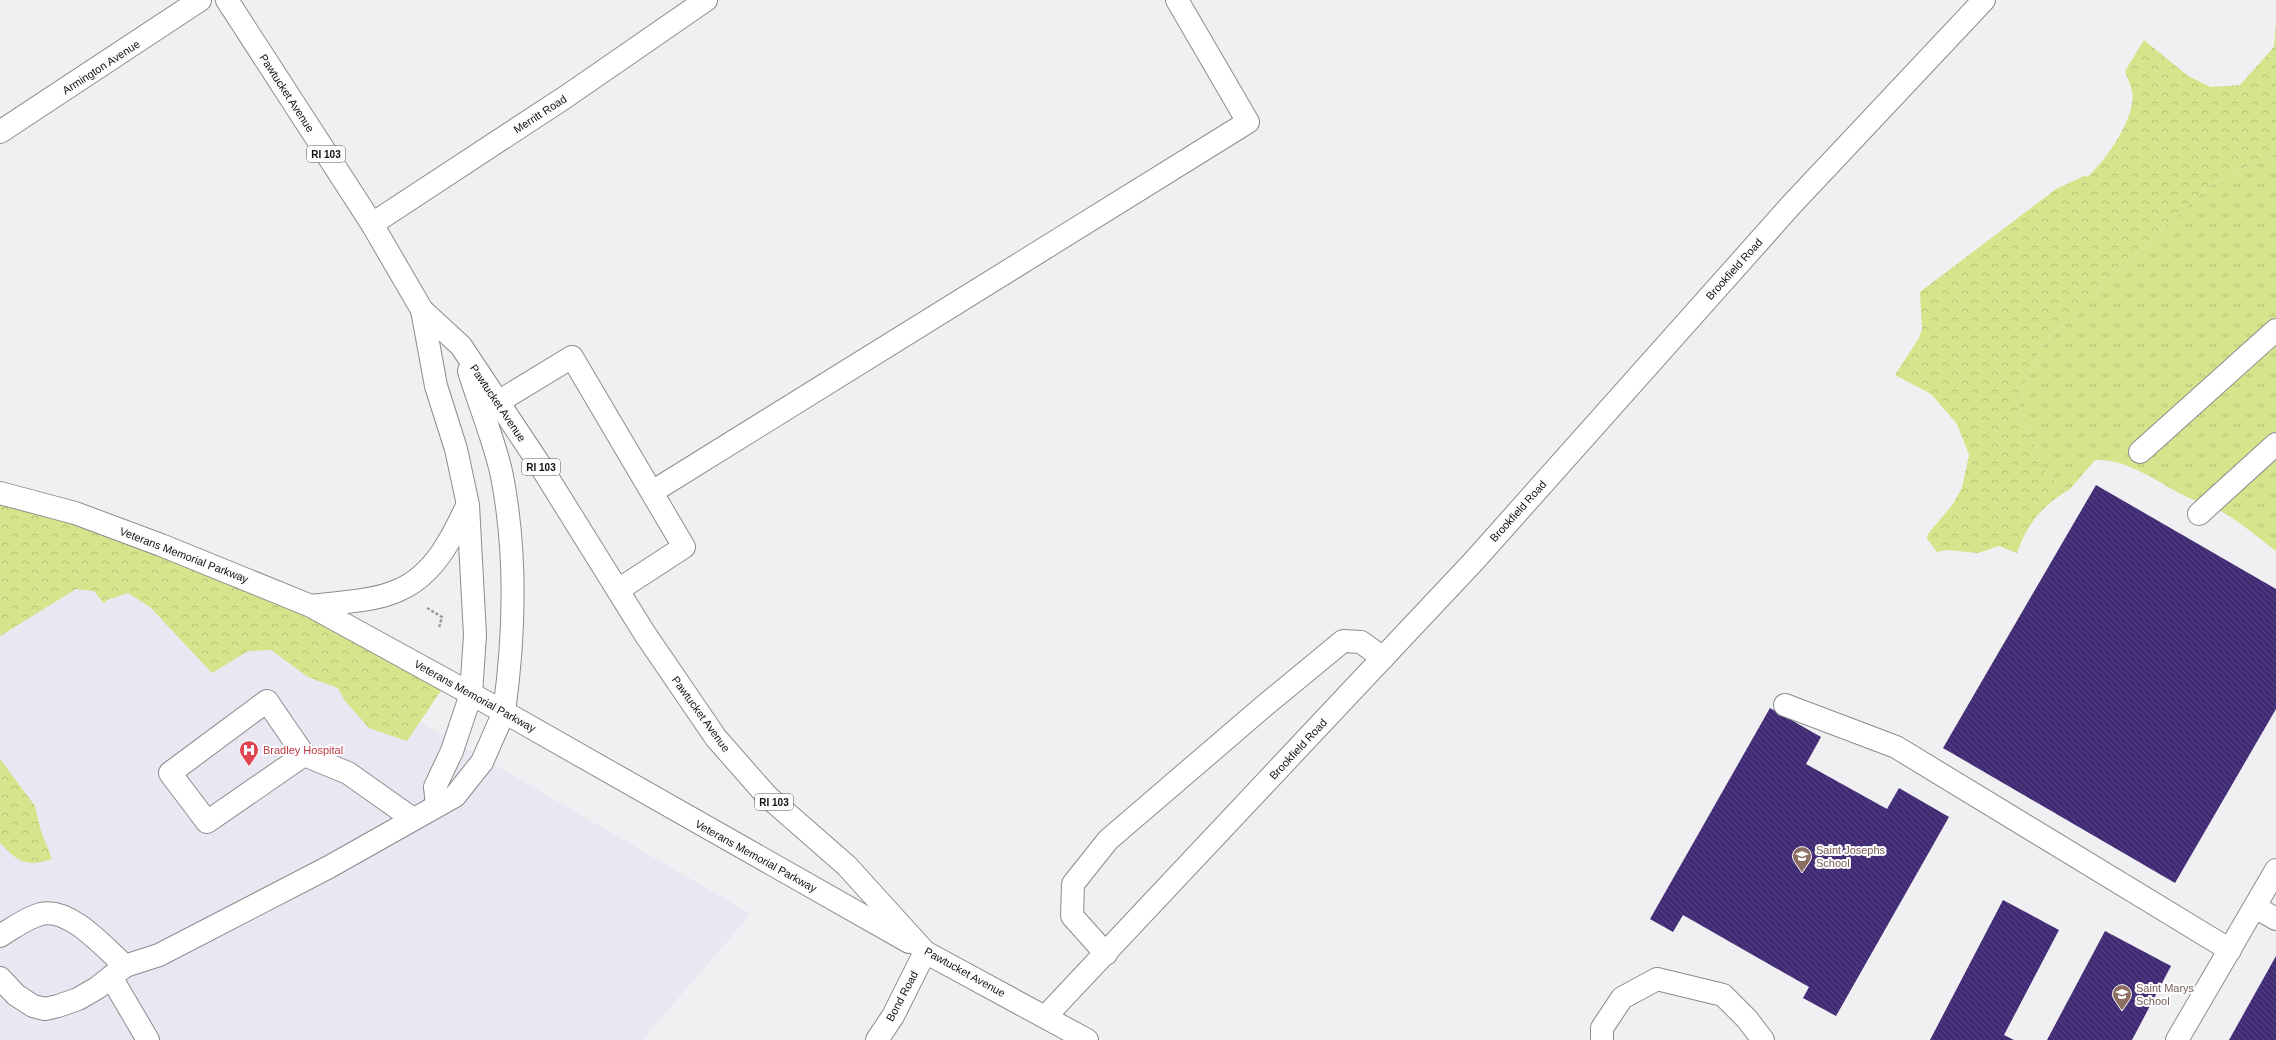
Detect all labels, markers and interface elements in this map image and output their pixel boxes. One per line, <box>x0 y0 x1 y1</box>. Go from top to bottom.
street label: Armington Avenue <box>60 38 142 96</box>
street label: Pawtucket Avenue <box>257 52 317 134</box>
street label: Merritt Road <box>511 92 569 136</box>
road number: RI 103 <box>307 146 345 162</box>
street label: Brookfield Road <box>1703 236 1765 302</box>
street label: Pawtucket Avenue <box>468 362 528 444</box>
road number: RI 103 <box>522 459 560 475</box>
street label: Brookfield Road <box>1487 478 1549 544</box>
street label: Veterans Memorial Parkway <box>118 525 251 585</box>
street label: Veterans Memorial Parkway <box>412 658 538 735</box>
street label: Pawtucket Avenue <box>670 674 732 754</box>
street label: Brookfield Road <box>1267 716 1329 782</box>
hospital icon: Bradley Hospital <box>238 739 260 767</box>
place label: Bradley Hospital <box>263 744 343 756</box>
road number: RI 103 <box>755 794 793 810</box>
street label: Veterans Memorial Parkway <box>693 818 819 895</box>
place label: Saint Josephs School <box>1816 844 1886 869</box>
school or university icon: Saint Josephs School <box>1791 845 1813 873</box>
street label: Pawtucket Avenue <box>923 945 1007 999</box>
street label: Bond Road <box>884 969 920 1023</box>
place label: Saint Marys School <box>2136 982 2195 1007</box>
school or university icon: Saint Marys School <box>2111 983 2133 1011</box>

